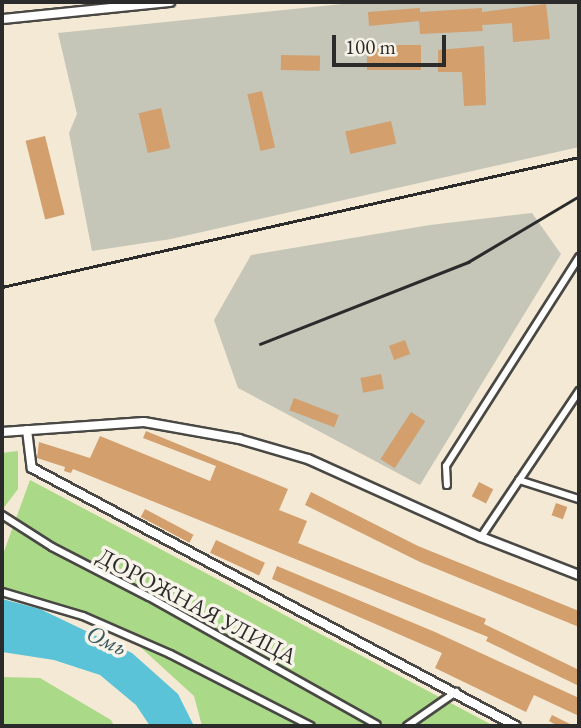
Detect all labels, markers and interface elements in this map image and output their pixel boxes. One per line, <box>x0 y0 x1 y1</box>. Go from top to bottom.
scale bar <box>336 21 450 65</box>
text: 100 m <box>345 33 396 60</box>
street label: ДОРОЖНАЯ УЛИЦА <box>93 542 301 670</box>
water label: Омь <box>82 618 132 662</box>

